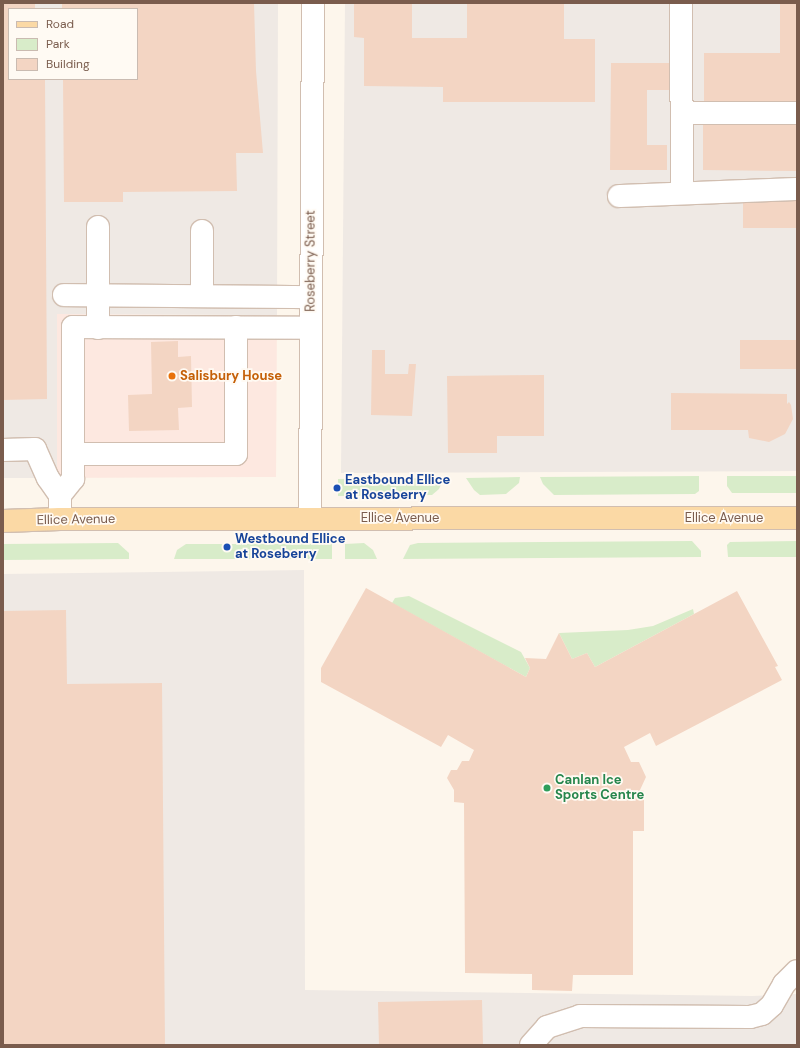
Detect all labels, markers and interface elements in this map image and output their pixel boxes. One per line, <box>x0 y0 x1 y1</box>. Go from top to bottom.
legend <box>8 8 138 80</box>
text: Road <box>46 16 74 32</box>
text: Park <box>46 36 70 52</box>
text: Building <box>46 56 90 72</box>
street label: Roseberry Street <box>303 210 319 312</box>
place label: Salisbury House <box>180 368 282 384</box>
marker: Salisbury House <box>167 371 177 381</box>
place label: Eastbound Ellice at Roseberry <box>345 473 450 504</box>
marker: Eastbound Ellice at Roseberry <box>332 483 342 493</box>
street label: Ellice Avenue <box>361 510 439 526</box>
street label: Ellice Avenue <box>685 510 763 526</box>
street label: Ellice Avenue <box>37 512 115 528</box>
place label: Westbound Ellice at Roseberry <box>235 532 346 563</box>
marker: Westbound Ellice at Roseberry <box>222 542 232 552</box>
place label: Canlan Ice Sports Centre <box>555 773 644 804</box>
marker: Canlan Ice Sports Centre <box>542 783 552 793</box>

